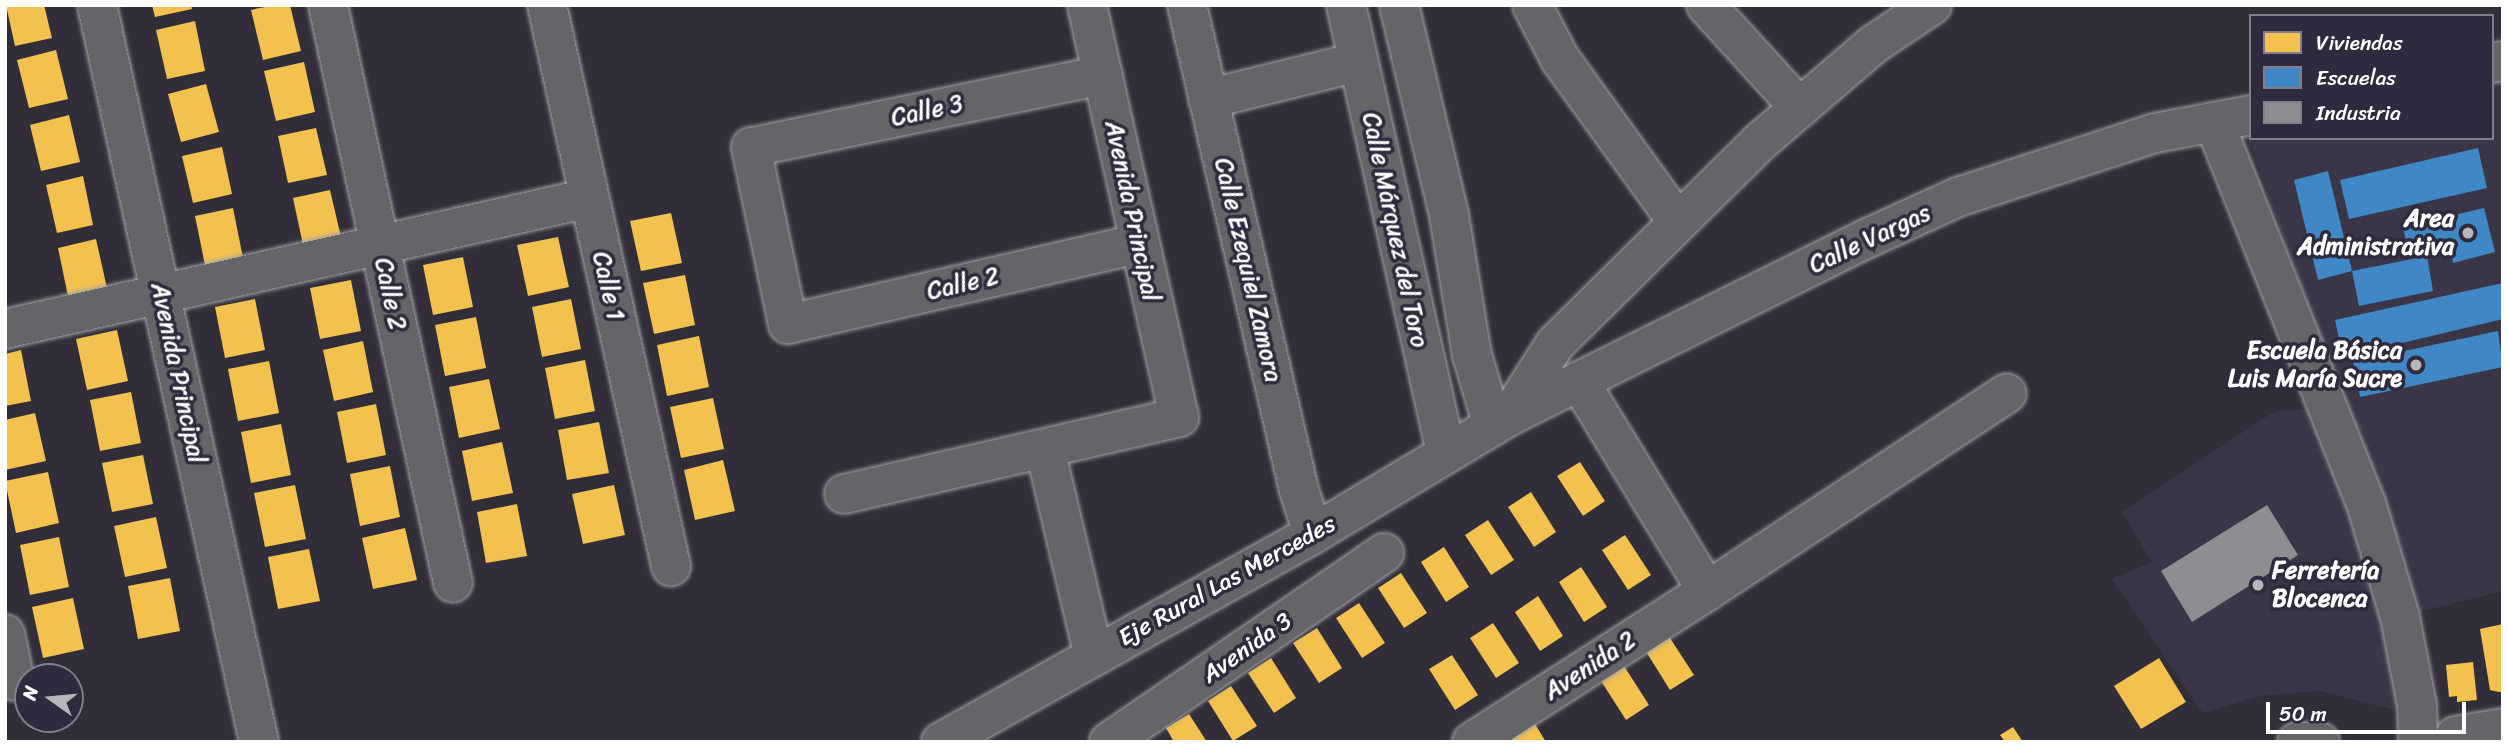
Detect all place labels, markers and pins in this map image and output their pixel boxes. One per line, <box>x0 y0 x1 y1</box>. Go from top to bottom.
place label: Area Administrativa <box>2297 205 2454 261</box>
marker: Area Administrativa <box>2460 225 2476 241</box>
place label: Escuela Básica Luis María Sucre <box>2226 337 2402 393</box>
marker: Escuela Básica Luis María Sucre <box>2408 357 2424 373</box>
place label: Ferretería Blocenca <box>2272 557 2379 613</box>
marker: Ferretería Blocenca <box>2250 577 2266 593</box>

